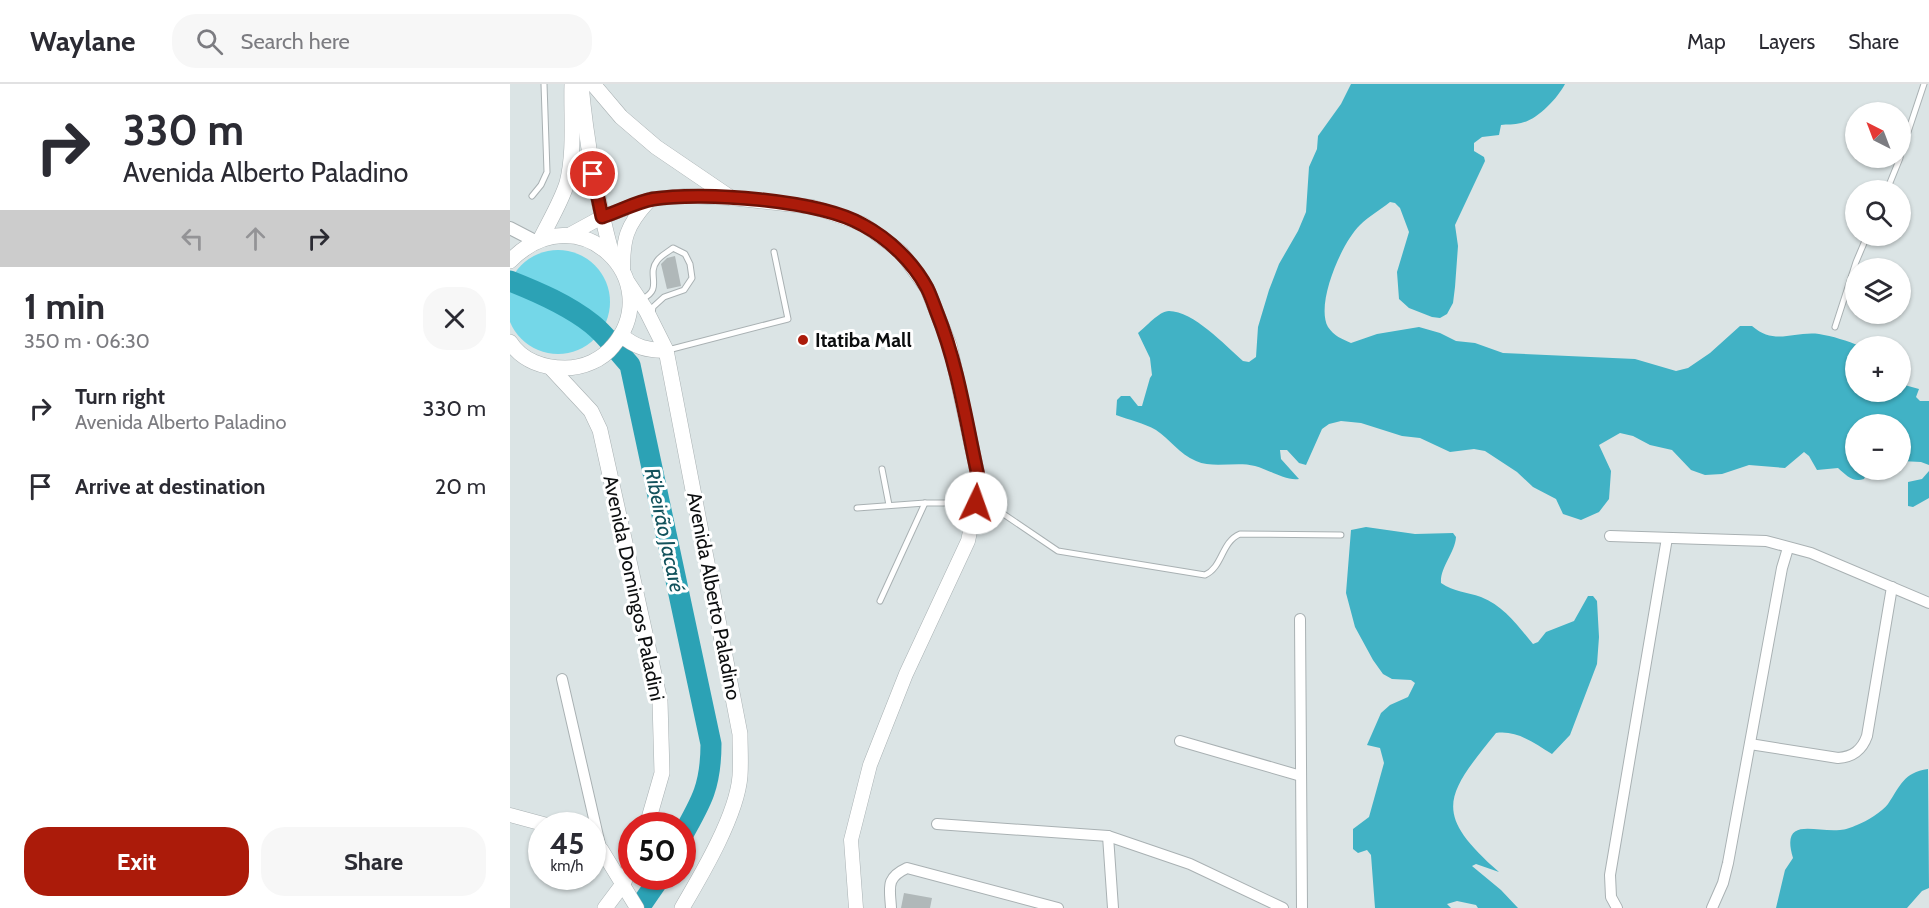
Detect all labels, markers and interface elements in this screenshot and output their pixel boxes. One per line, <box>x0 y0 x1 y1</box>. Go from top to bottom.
search box <box>172 14 592 68</box>
text: Waylane <box>30 24 136 58</box>
icon: search <box>193 25 226 58</box>
text: Search here <box>241 28 350 55</box>
text: Map <box>1687 29 1726 54</box>
text: Layers <box>1759 29 1815 54</box>
text: Share <box>1848 29 1899 54</box>
north arrow <box>1845 102 1911 168</box>
map controls <box>1845 102 1911 480</box>
text: 330 m <box>123 104 244 156</box>
icon: right <box>24 108 102 186</box>
pin <box>567 148 618 199</box>
text: Avenida Alberto Paladino <box>123 156 408 189</box>
icon: arrive <box>576 157 609 190</box>
button: search <box>1845 180 1911 246</box>
icon: left <box>176 222 209 255</box>
icon: ahead <box>239 222 272 255</box>
icon: right <box>302 222 335 255</box>
button: layers <box>1845 258 1911 324</box>
text: 1 min <box>24 284 105 328</box>
button: close <box>423 287 486 350</box>
place label: Itatiba Mall <box>815 328 912 352</box>
text: 350 m · 06:30 <box>24 329 150 353</box>
marker: Itatiba Mall <box>796 333 810 347</box>
button: + <box>1845 336 1911 402</box>
text: Turn right <box>75 383 165 410</box>
icon: right <box>24 392 57 425</box>
text: 330 m <box>423 395 486 422</box>
text: Avenida Alberto Paladino <box>75 410 286 434</box>
button: − <box>1845 414 1911 480</box>
water label: Ribeirão Jacaré <box>640 466 690 595</box>
icon: arrive <box>24 470 57 503</box>
position arrow <box>944 471 1008 535</box>
text: Arrive at destination <box>75 473 265 500</box>
text: 20 m <box>435 473 486 500</box>
street label: Avenida Domingos Paladini <box>598 473 670 703</box>
street label: Avenida Alberto Paladino <box>682 490 746 702</box>
speed limit sign: 50 <box>618 812 696 890</box>
text: 45 <box>550 825 584 862</box>
button: Exit <box>24 827 249 896</box>
button: Share <box>261 827 486 896</box>
text: km/h <box>551 857 583 875</box>

